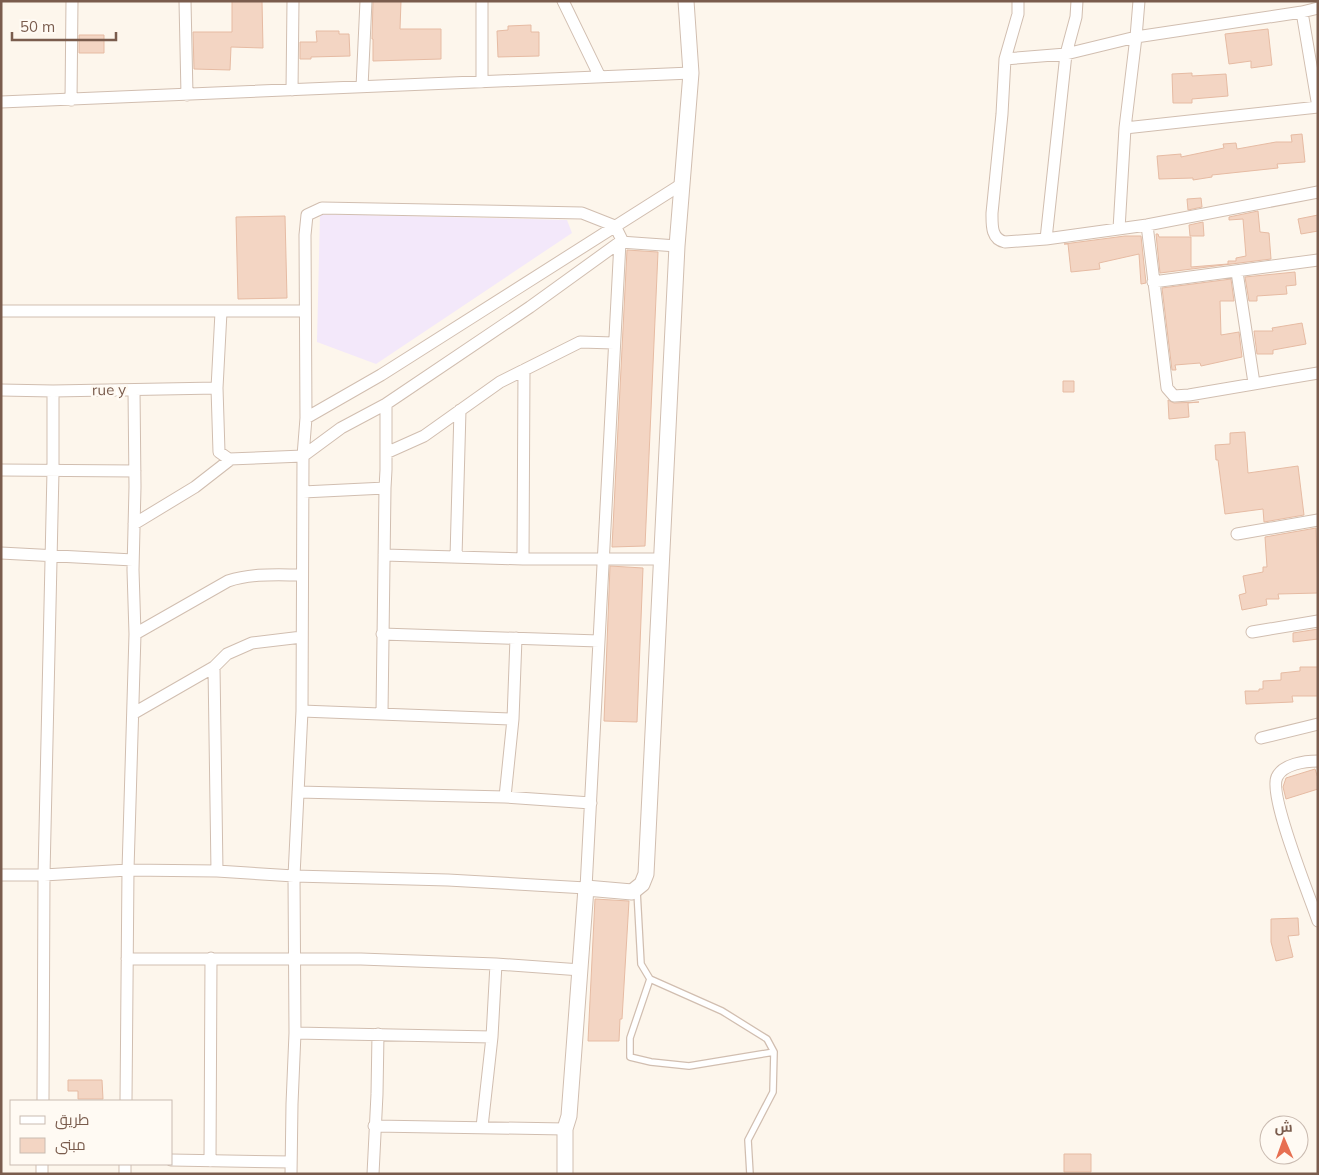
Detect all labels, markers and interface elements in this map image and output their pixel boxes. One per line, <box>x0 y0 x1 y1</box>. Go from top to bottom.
scale bar <box>12 10 116 42</box>
text: 50 m <box>20 17 55 36</box>
street label: rue y <box>92 380 126 399</box>
legend <box>10 1100 172 1165</box>
text: طريق <box>55 1110 89 1130</box>
north arrow <box>1259 1115 1309 1165</box>
text: ش <box>1274 1118 1293 1136</box>
text: مبنى <box>55 1135 86 1155</box>

